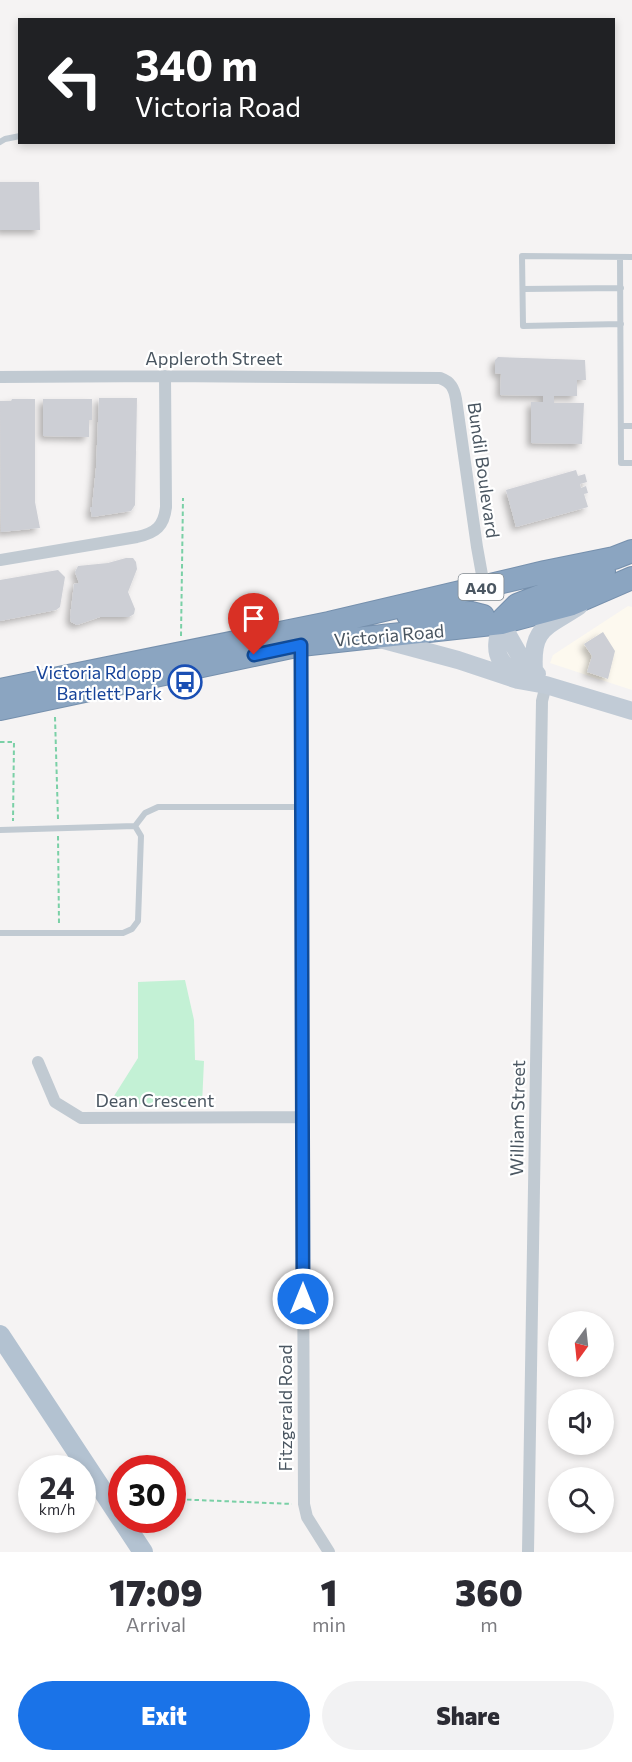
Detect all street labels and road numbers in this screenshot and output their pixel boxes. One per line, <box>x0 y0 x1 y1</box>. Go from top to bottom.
street label: Appleroth Street <box>145 347 283 369</box>
street label: Bundil Boulevard <box>464 401 504 539</box>
road number: A40 <box>458 574 504 600</box>
street label: Victoria Road <box>333 619 445 651</box>
street label: William Street <box>505 1060 529 1176</box>
street label: Dean Crescent <box>96 1089 214 1111</box>
street label: Fitzgerald Road <box>274 1344 296 1472</box>

